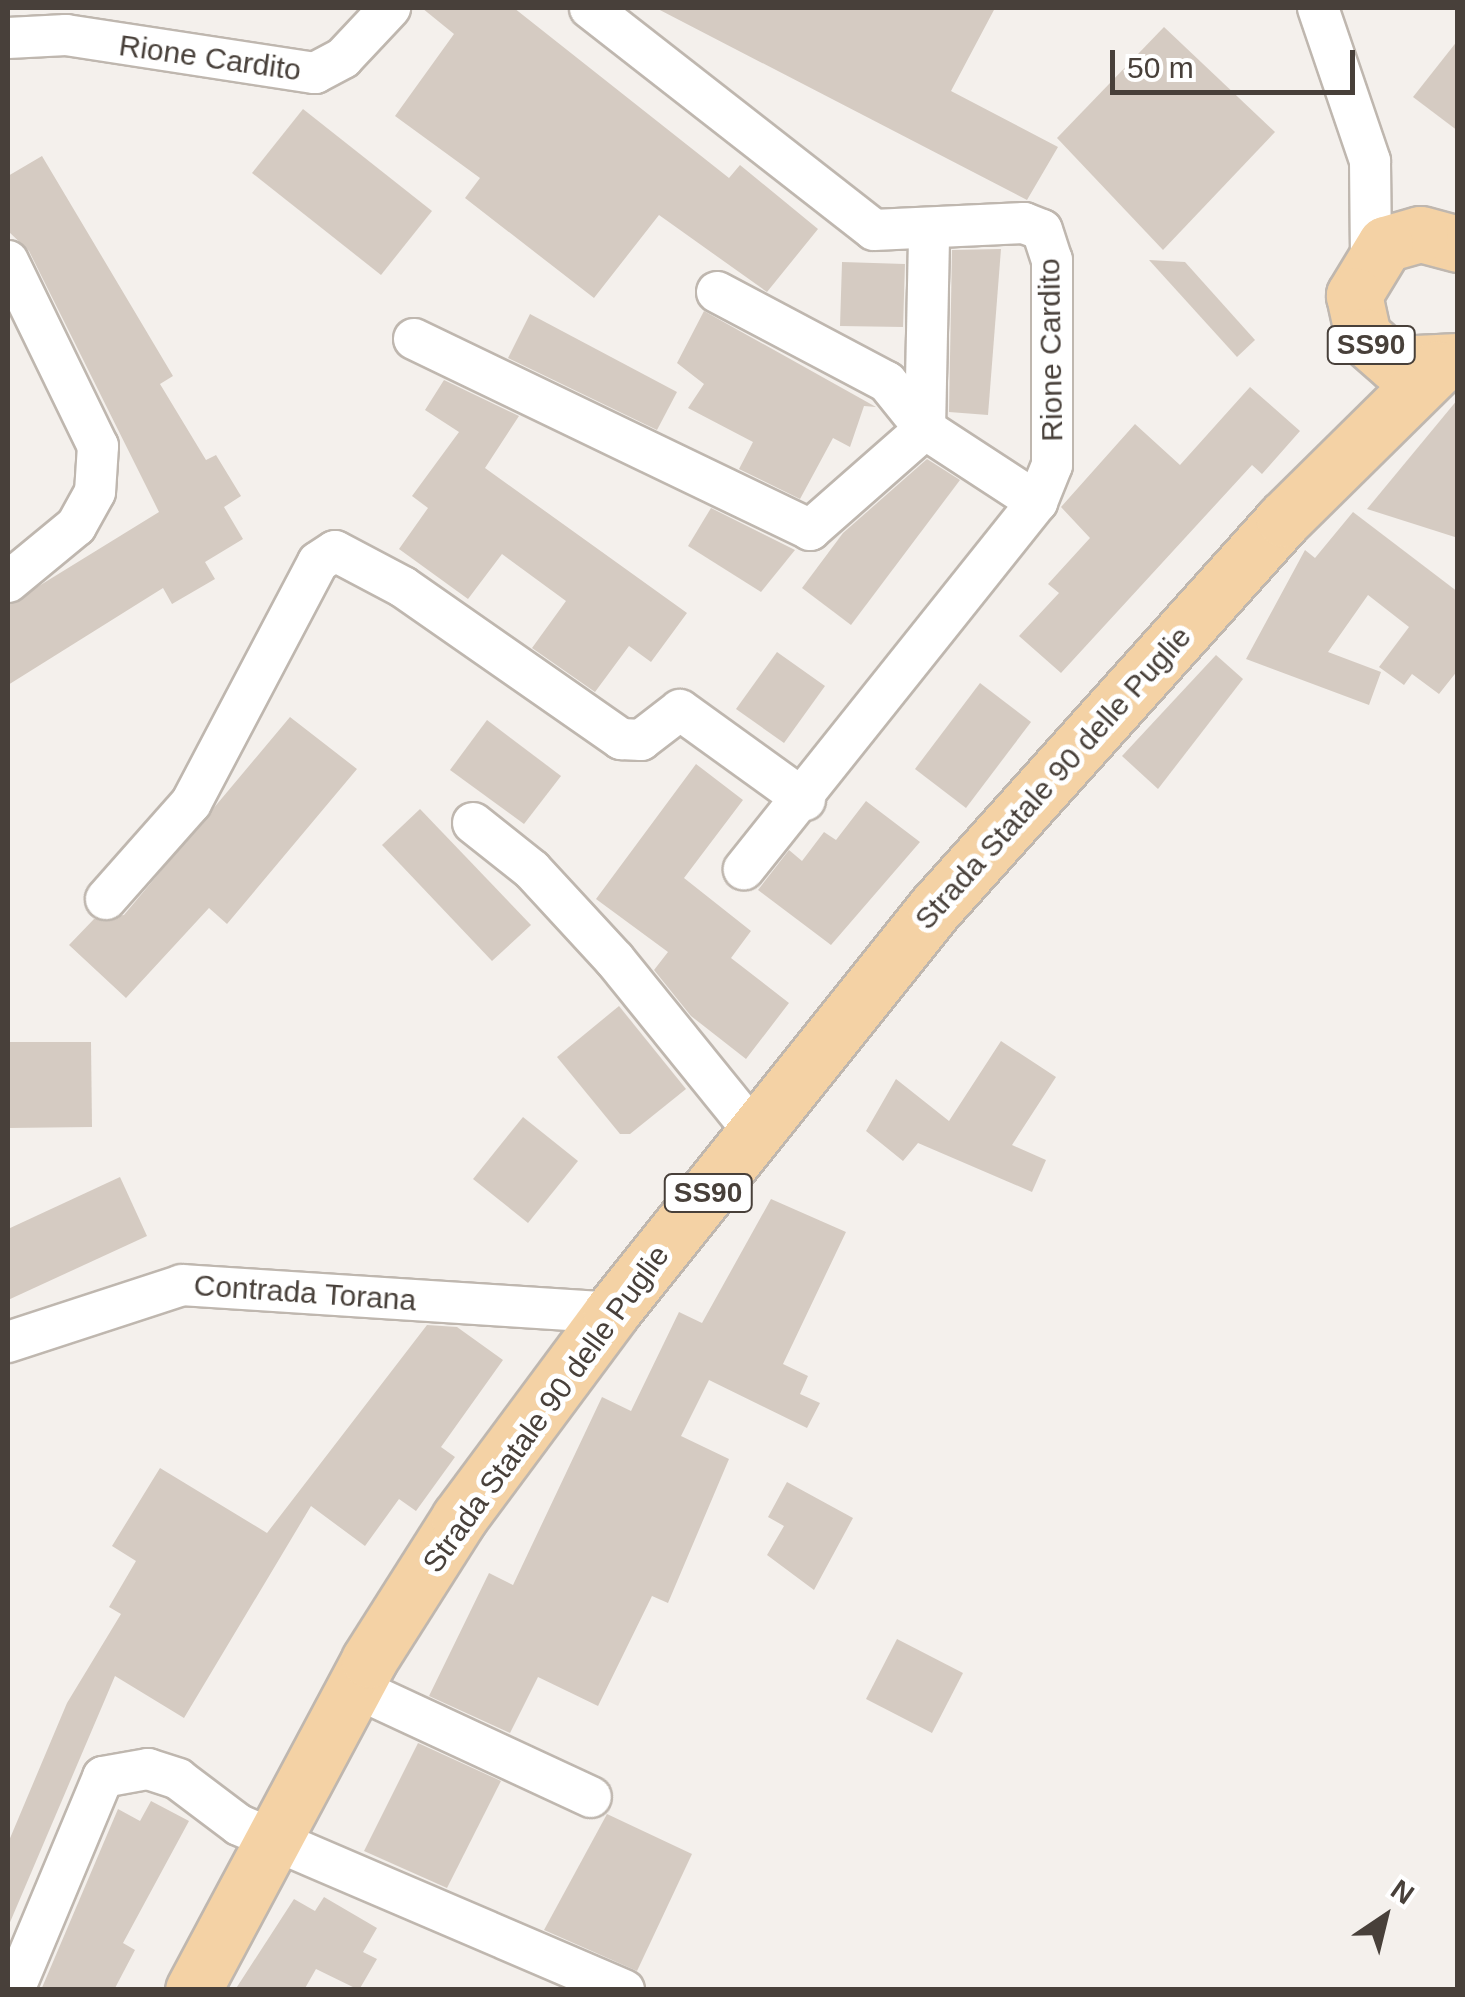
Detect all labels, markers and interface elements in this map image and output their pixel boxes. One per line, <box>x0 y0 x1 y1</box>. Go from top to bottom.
street label: Rione Cardito <box>117 27 303 89</box>
scale bar <box>1115 30 1360 92</box>
text: 50 m <box>1127 51 1194 84</box>
street label: Rione Cardito <box>1031 258 1071 442</box>
road number: SS90 <box>1326 322 1416 368</box>
street label: Strada Statale 90 delle Puglie <box>907 619 1199 937</box>
road number: SS90 <box>663 1170 753 1216</box>
street label: Strada Statale 90 delle Puglie <box>415 1239 677 1579</box>
street label: Contrada Torana <box>192 1267 418 1319</box>
north arrow <box>1335 1867 1435 1967</box>
text: N <box>1385 1874 1420 1911</box>

